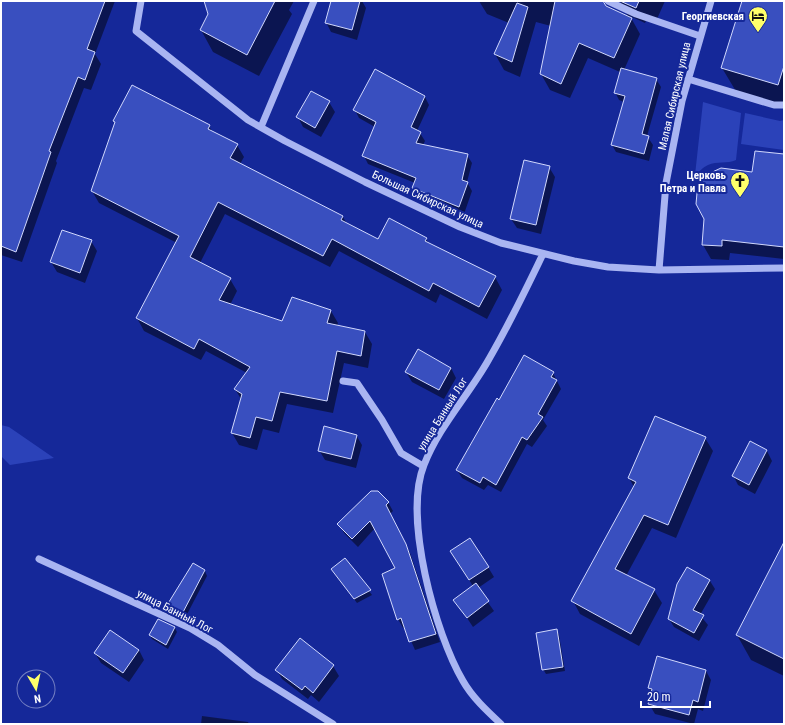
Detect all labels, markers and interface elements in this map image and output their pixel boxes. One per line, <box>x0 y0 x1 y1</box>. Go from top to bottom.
hotel icon: Георгиевская <box>747 5 769 33</box>
place label: Георгиевская <box>682 10 744 23</box>
street label: Малая Сибирская улица <box>656 41 693 151</box>
street label: Большая Сибирская улица <box>370 168 486 231</box>
place label: Церковь Петра и Павла <box>660 169 727 195</box>
church icon: Церковь Петра и Павла <box>729 170 751 198</box>
street label: улица Банный Лог <box>415 375 470 453</box>
street label: улица Банный Лог <box>135 587 215 636</box>
north arrow <box>16 669 56 709</box>
scale bar <box>641 683 710 709</box>
text: 20 m <box>647 690 671 704</box>
text: N <box>33 691 42 705</box>

